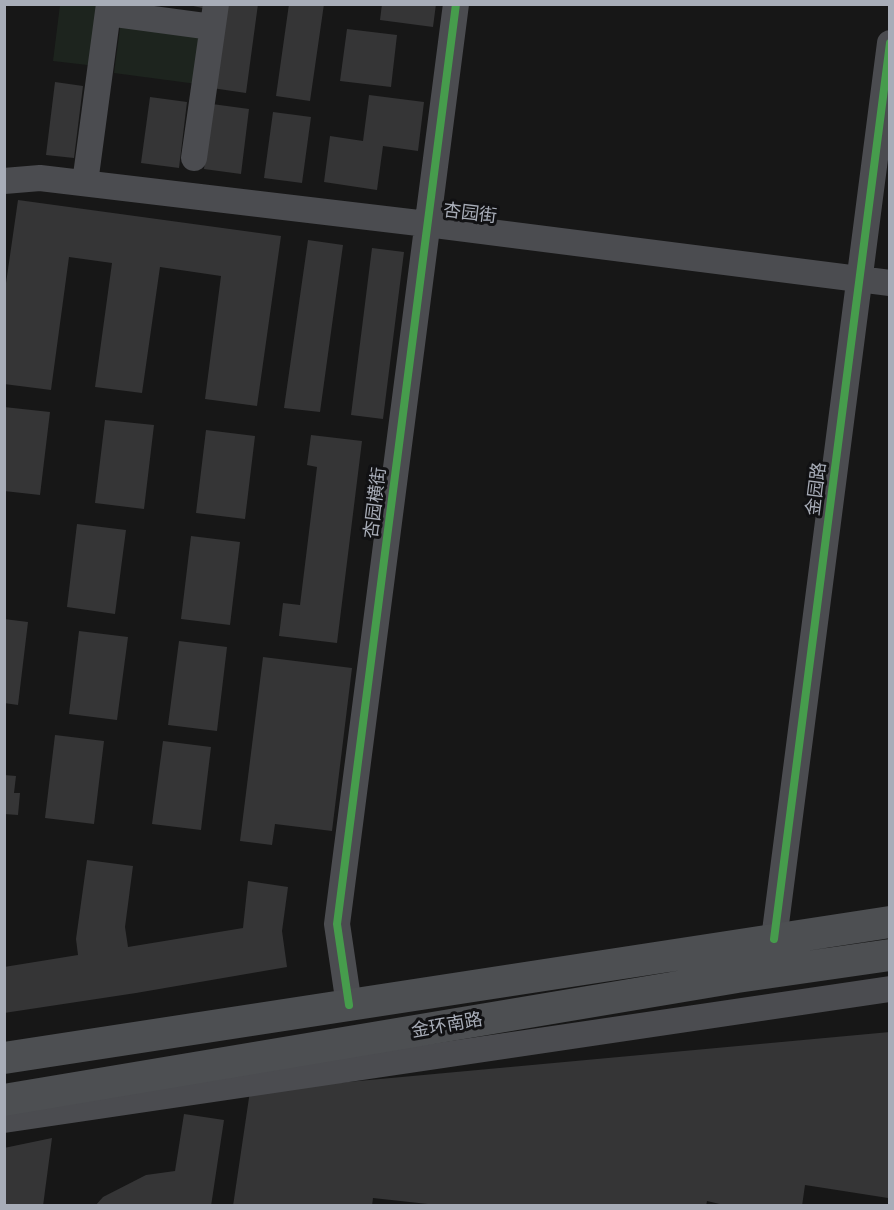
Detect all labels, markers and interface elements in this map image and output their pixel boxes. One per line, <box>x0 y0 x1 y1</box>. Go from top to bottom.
street label: 杏园街 <box>442 200 498 228</box>
street label: 金园路 <box>803 461 831 517</box>
street label: 杏园横街 <box>361 466 391 540</box>
street label: 金环南路 <box>410 1009 484 1043</box>

